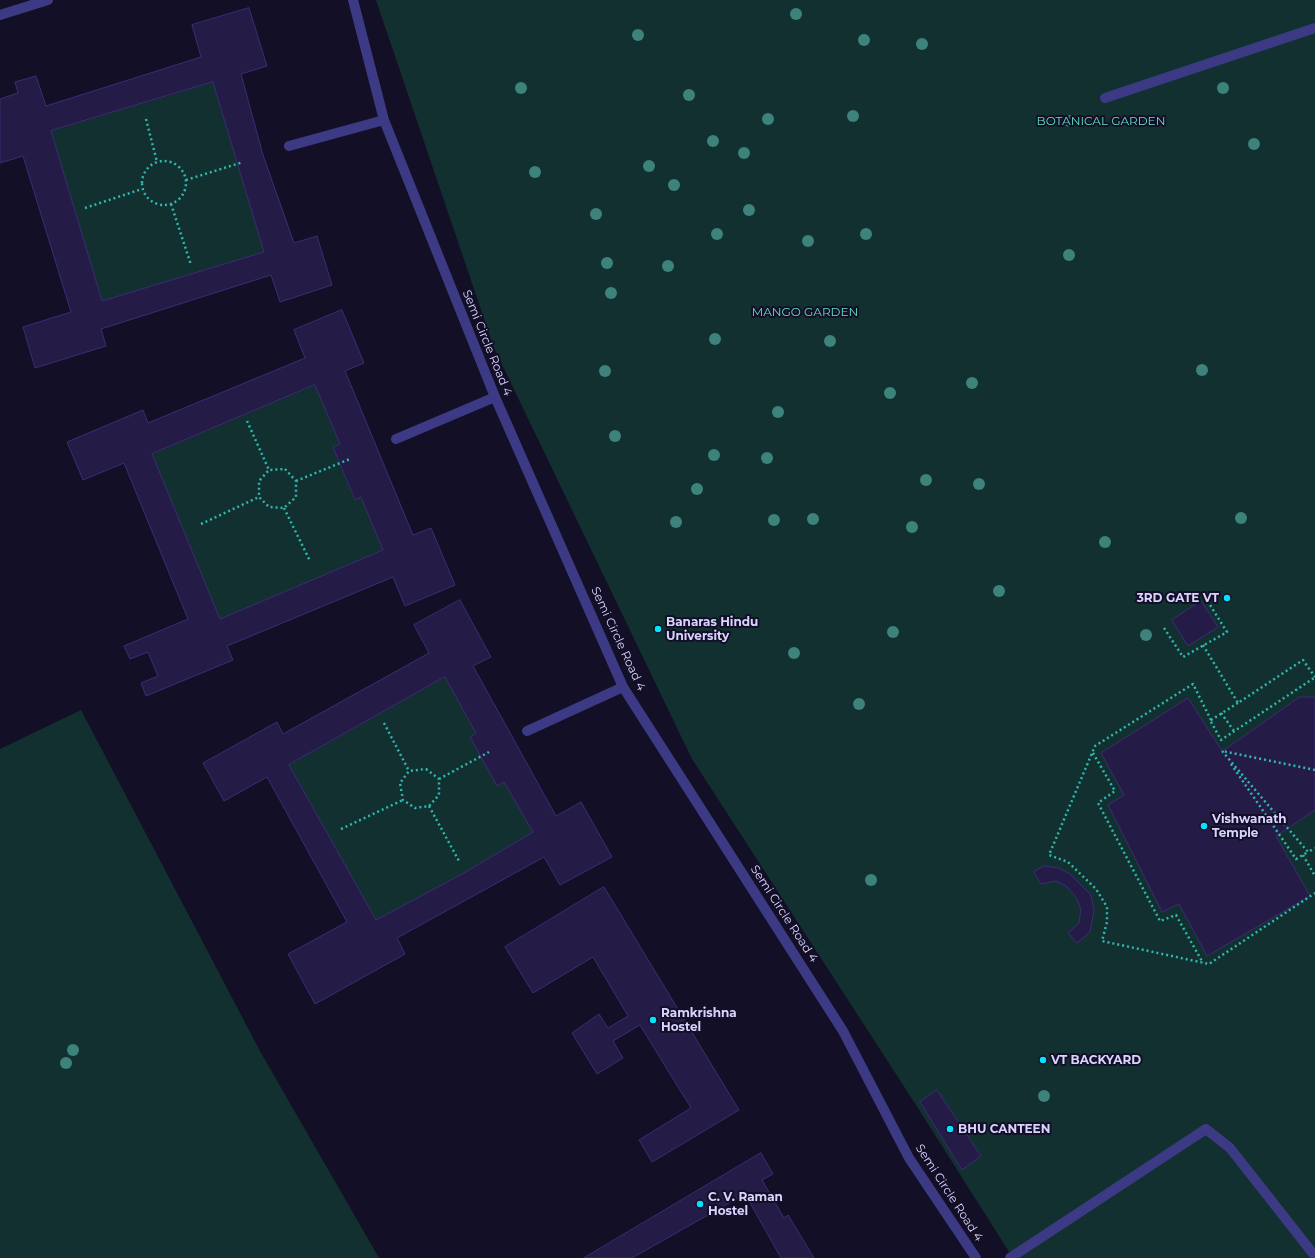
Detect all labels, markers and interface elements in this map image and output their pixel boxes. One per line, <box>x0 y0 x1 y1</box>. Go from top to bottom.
park label: BOTANICAL GARDEN <box>1037 114 1165 128</box>
street label: Semi Circle Road 4 <box>459 288 515 398</box>
park label: MANGO GARDEN <box>752 305 858 319</box>
street label: Semi Circle Road 4 <box>588 585 648 693</box>
place label: 3RD GATE VT <box>1137 591 1219 605</box>
marker: 3RD GATE VT <box>1222 593 1232 603</box>
place label: Banaras Hindu University <box>666 615 758 643</box>
marker: Banaras Hindu University <box>653 624 663 634</box>
place label: Vishwanath Temple <box>1212 812 1287 840</box>
marker: Vishwanath Temple <box>1199 821 1209 831</box>
street label: Semi Circle Road 4 <box>747 863 821 965</box>
place label: Ramkrishna Hostel <box>661 1006 737 1034</box>
marker: Ramkrishna Hostel <box>648 1015 658 1025</box>
place label: VT BACKYARD <box>1051 1053 1141 1067</box>
marker: VT BACKYARD <box>1038 1055 1048 1065</box>
place label: BHU CANTEEN <box>958 1122 1050 1136</box>
marker: BHU CANTEEN <box>945 1124 955 1134</box>
street label: Semi Circle Road 4 <box>912 1142 986 1244</box>
place label: C. V. Raman Hostel <box>708 1190 783 1218</box>
marker: C. V. Raman Hostel <box>695 1199 705 1209</box>

